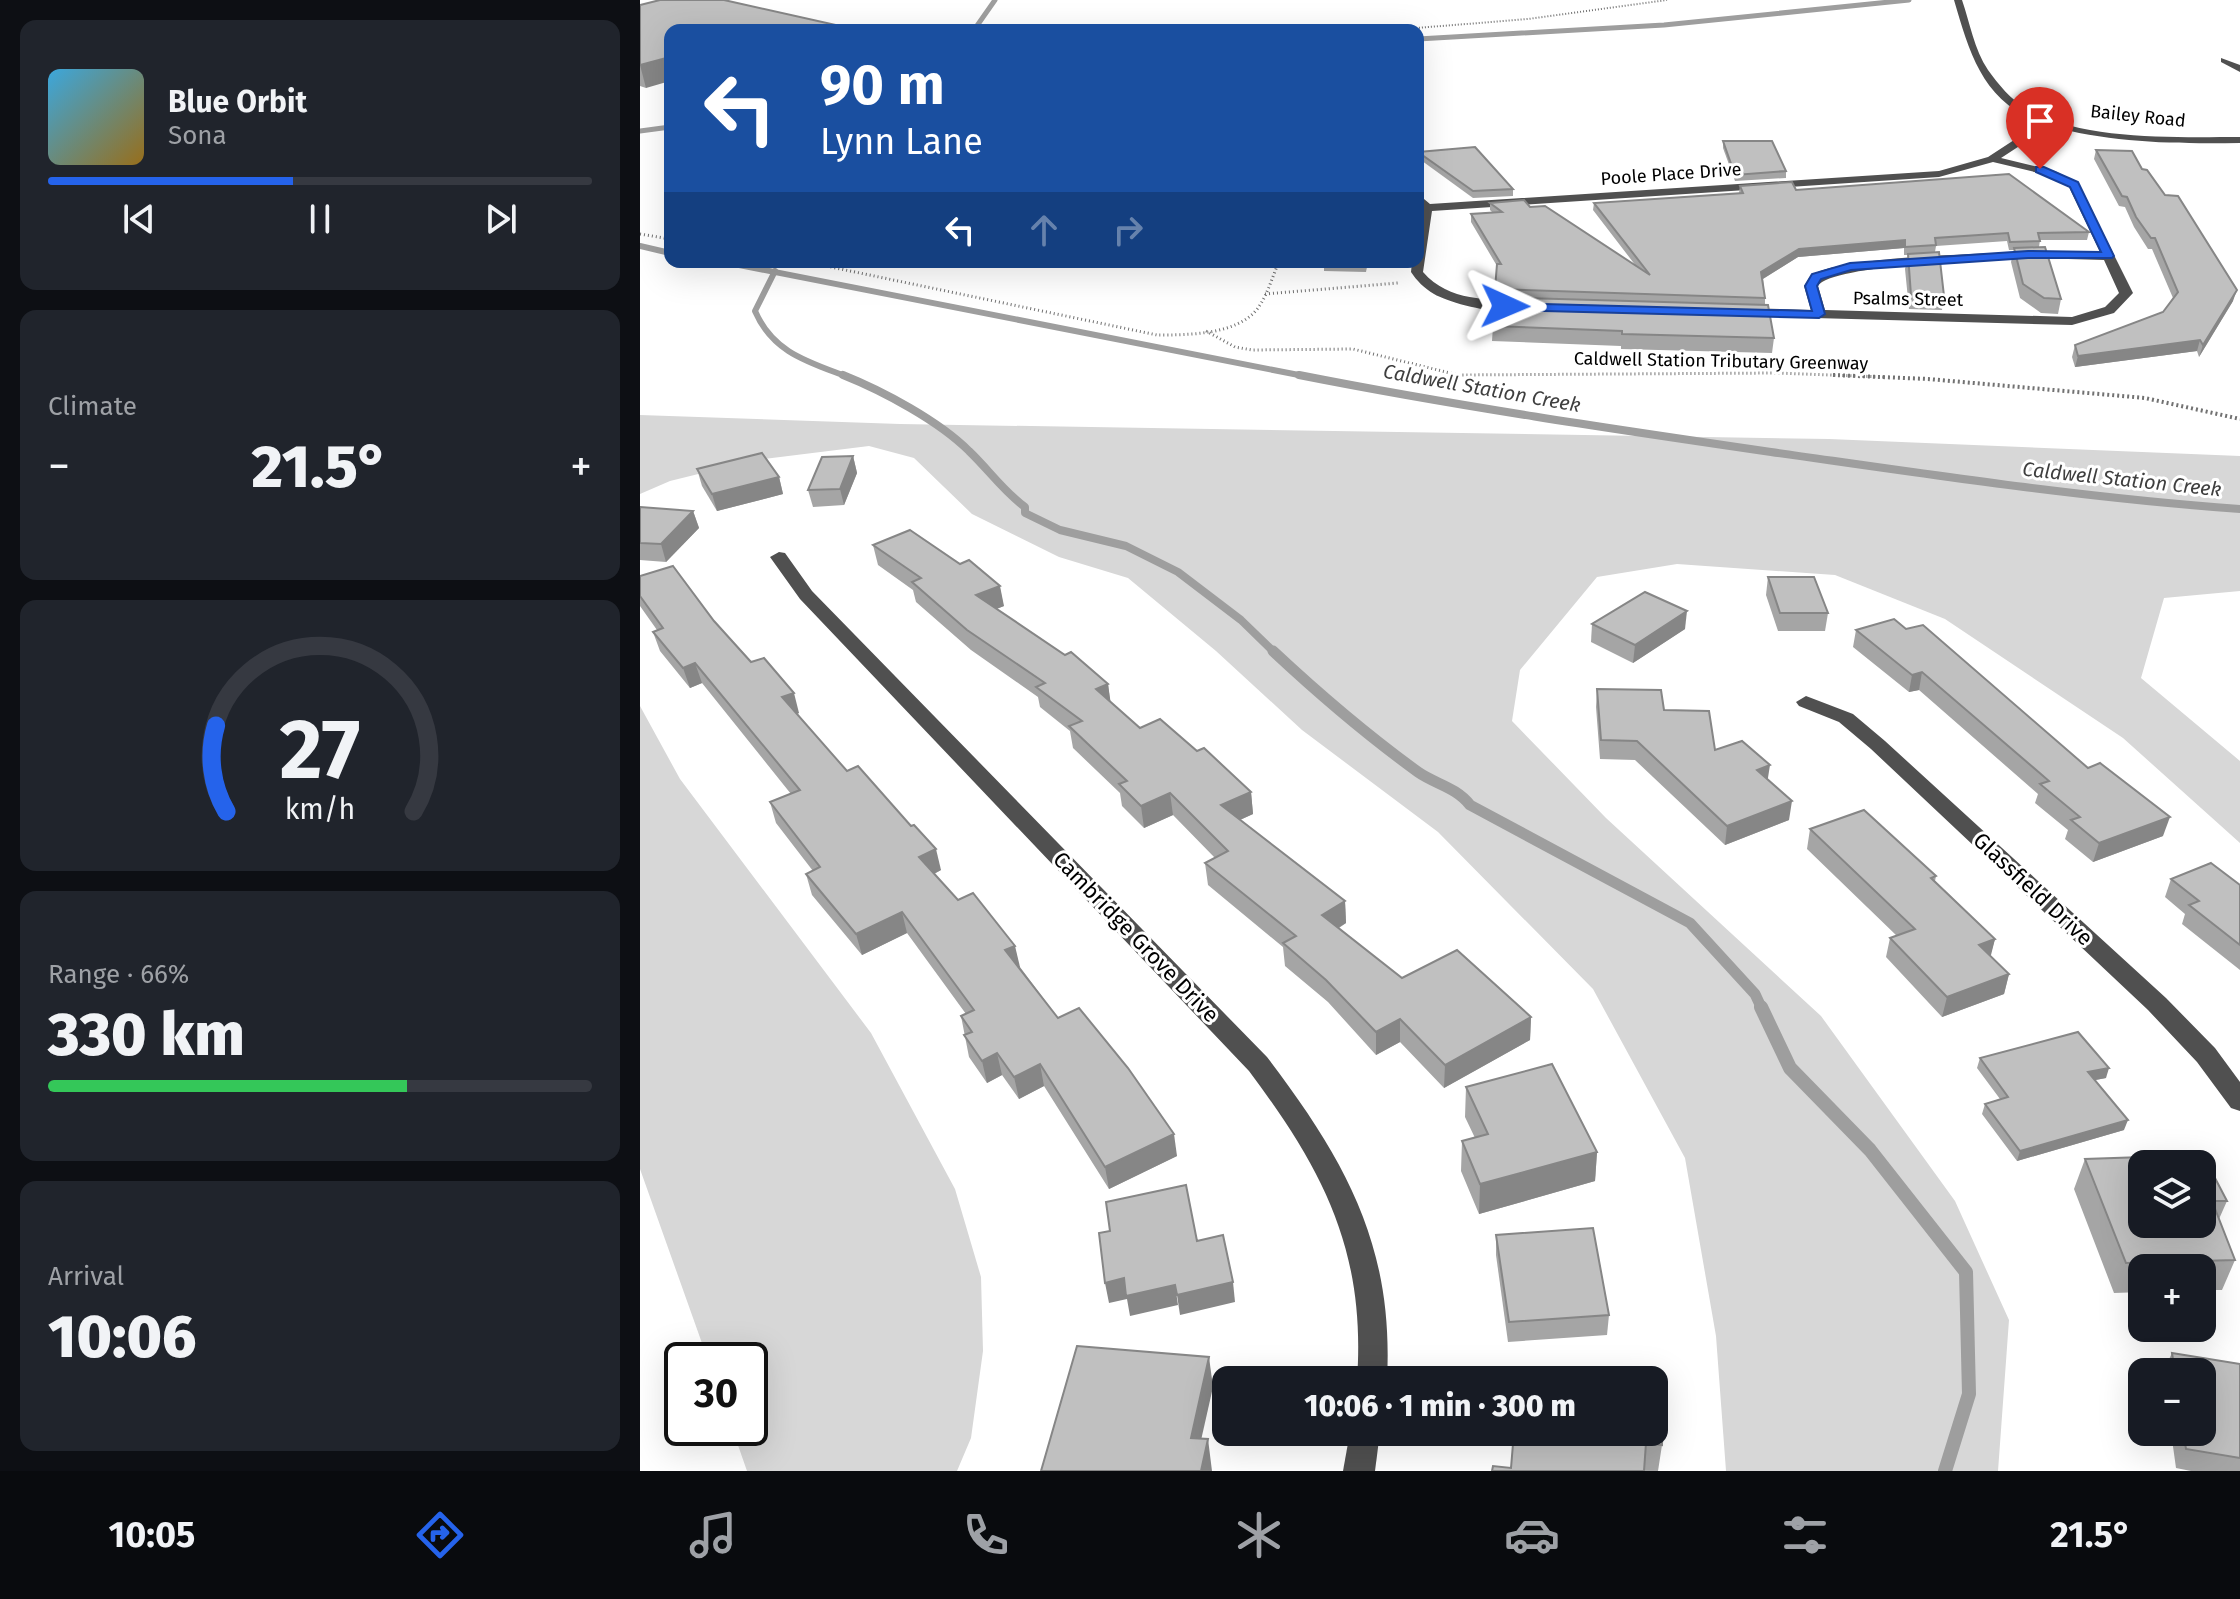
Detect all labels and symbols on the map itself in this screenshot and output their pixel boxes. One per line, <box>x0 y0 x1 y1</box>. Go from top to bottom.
pin <box>2006 87 2074 169</box>
street label: Bailey Road <box>2089 100 2187 132</box>
street label: Poole Place Drive <box>1600 158 1742 190</box>
position arrow <box>1463 264 1547 348</box>
street label: Psalms Street <box>1853 287 1964 311</box>
street label: Caldwell Station Tributary Greenway <box>1574 347 1869 375</box>
water label: Caldwell Station Creek <box>1381 359 1583 417</box>
water label: Caldwell Station Creek <box>2021 457 2223 501</box>
street label: Glassfield Drive <box>1968 827 2098 951</box>
street label: Cambridge Grove Drive <box>1047 846 1225 1028</box>
speed limit sign: 30 <box>664 1342 768 1446</box>

